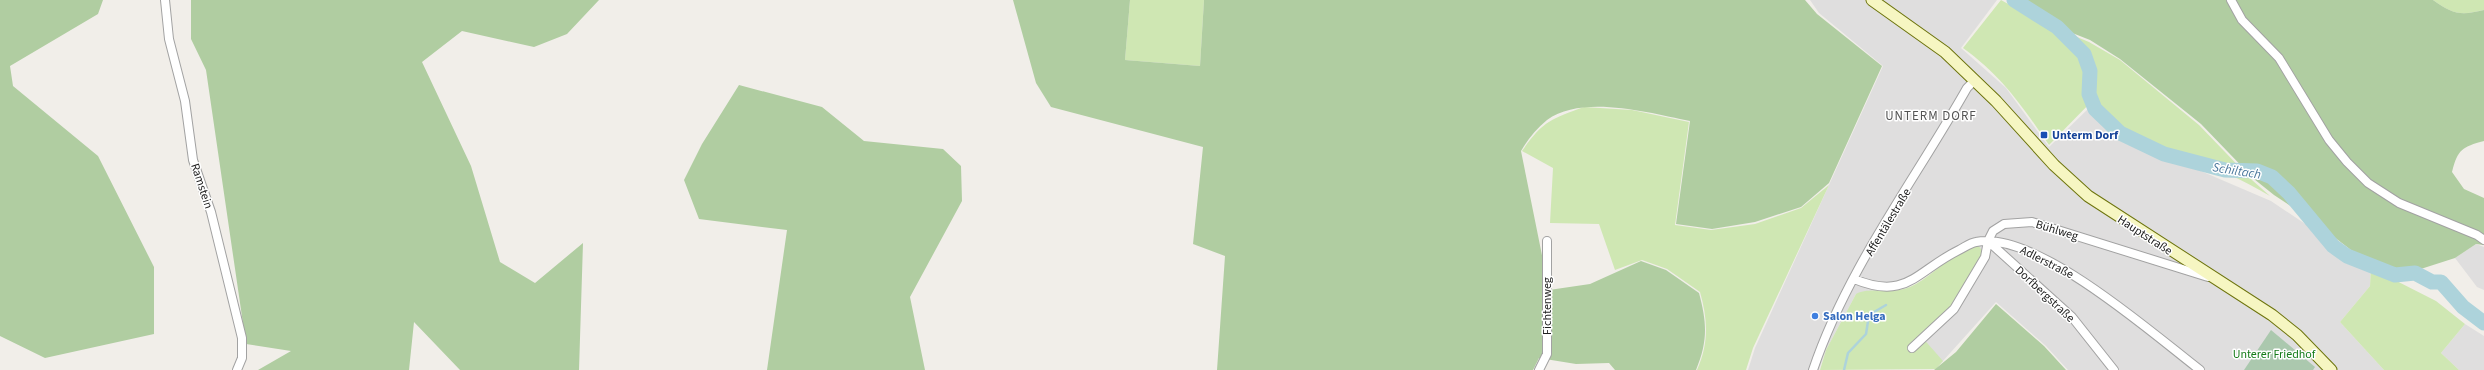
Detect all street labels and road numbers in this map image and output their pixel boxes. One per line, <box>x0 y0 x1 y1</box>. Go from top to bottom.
street label: Ramstein <box>186 161 217 211</box>
street label: Affentälestraße <box>1862 185 1915 259</box>
street label: Hauptstraße <box>2114 211 2176 260</box>
street label: Bühlweg <box>2034 216 2080 245</box>
street label: Adlerstraße <box>2017 242 2076 283</box>
street label: Dorfbergstraße <box>2011 262 2078 326</box>
street label: Fichtenweg <box>1539 277 1556 335</box>

